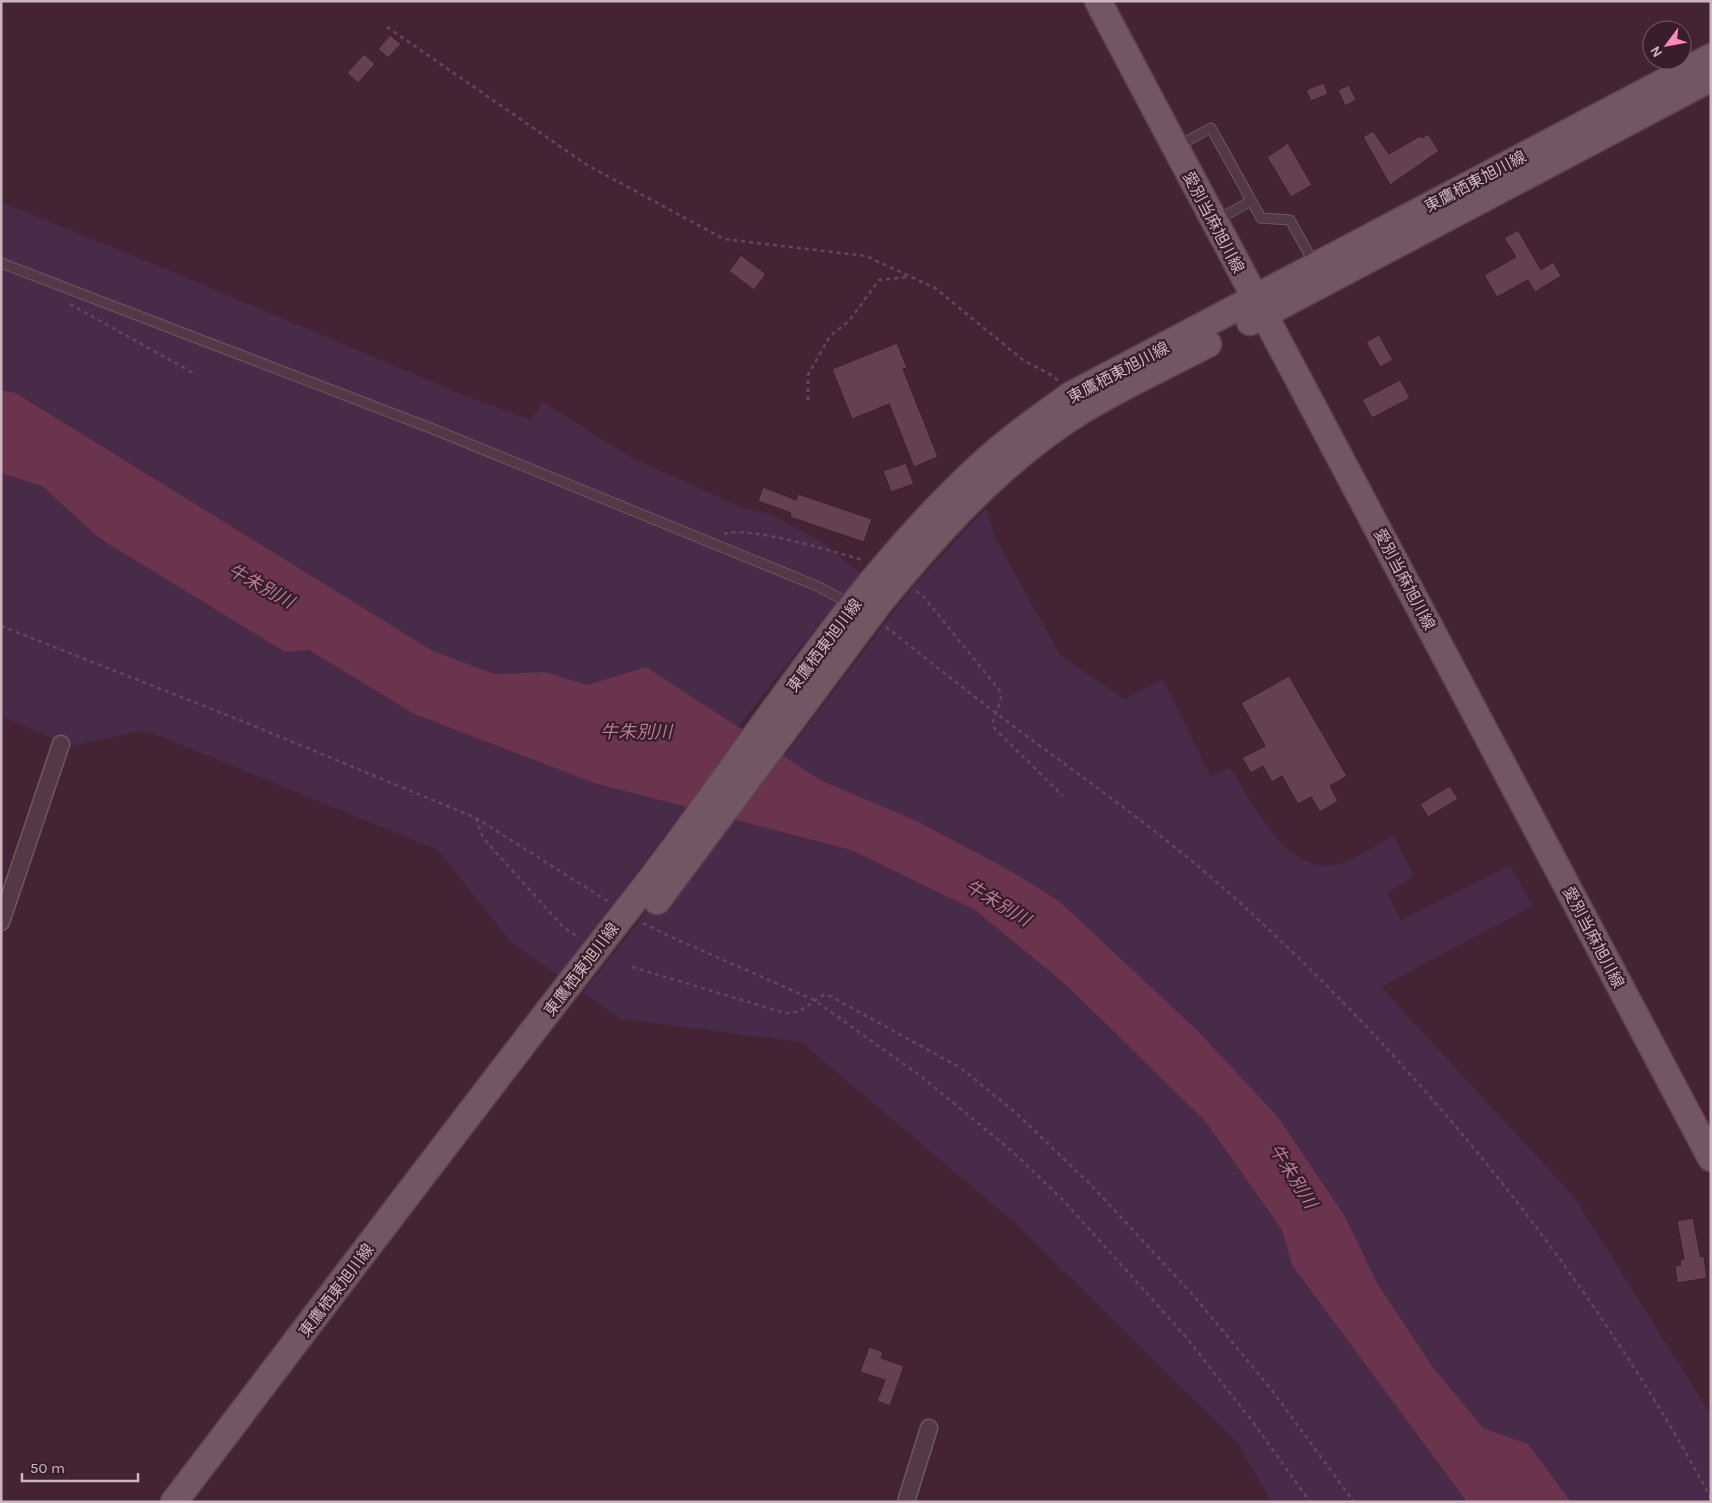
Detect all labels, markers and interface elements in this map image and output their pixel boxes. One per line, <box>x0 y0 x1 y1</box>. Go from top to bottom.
north arrow <box>1642 20 1692 70</box>
text: N <box>1647 43 1666 60</box>
street label: 東鷹栖東旭川線 <box>1421 147 1529 216</box>
street label: 愛別当麻旭川線 <box>1179 168 1248 276</box>
street label: 東鷹栖東旭川線 <box>1064 338 1172 407</box>
street label: 愛別当麻旭川線 <box>1370 525 1439 633</box>
water label: 牛朱別川 <box>224 559 300 614</box>
street label: 東鷹栖東旭川線 <box>783 595 866 696</box>
water label: 牛朱別川 <box>600 721 674 743</box>
water label: 牛朱別川 <box>961 875 1036 932</box>
street label: 愛別当麻旭川線 <box>1559 883 1628 991</box>
street label: 東鷹栖東旭川線 <box>540 919 623 1020</box>
water label: 牛朱別川 <box>1265 1140 1322 1214</box>
street label: 東鷹栖東旭川線 <box>295 1240 378 1341</box>
scale bar <box>22 1450 139 1482</box>
text: 50 m <box>30 1459 65 1477</box>

